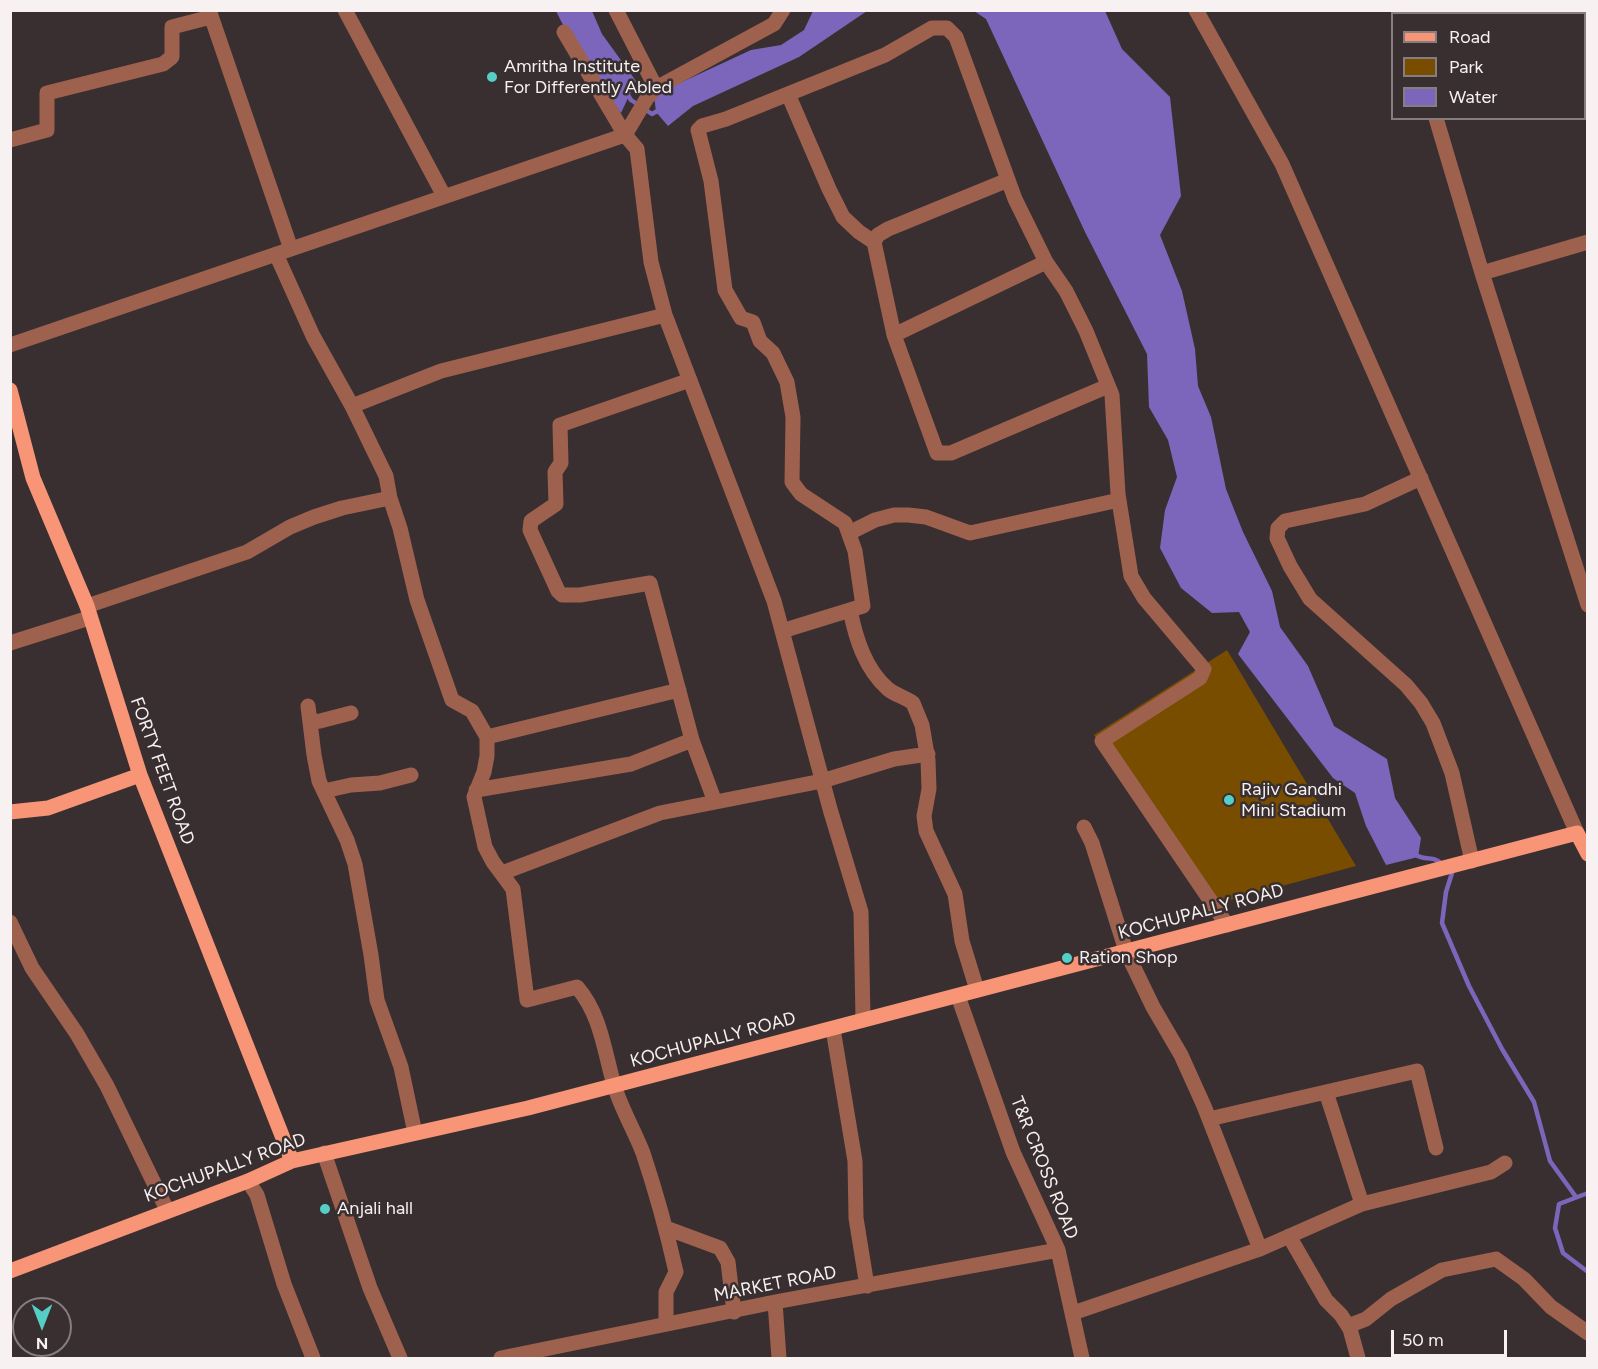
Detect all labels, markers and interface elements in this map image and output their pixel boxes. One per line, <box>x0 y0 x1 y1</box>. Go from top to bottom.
legend <box>1391 12 1586 120</box>
text: Road <box>1449 26 1490 48</box>
place label: Amritha Institute For Differently Abled <box>504 56 672 98</box>
text: Park <box>1449 56 1483 78</box>
marker: Amritha Institute For Differently Abled <box>485 70 499 84</box>
text: Water <box>1449 86 1497 108</box>
street label: FORTY FEET ROAD <box>125 694 199 848</box>
place label: Rajiv Gandhi Mini Stadium <box>1241 779 1346 822</box>
marker: Rajiv Gandhi Mini Stadium <box>1222 793 1236 807</box>
street label: KOCHUPALLY ROAD <box>1116 880 1286 944</box>
place label: Ration Shop <box>1079 947 1178 969</box>
marker: Ration Shop <box>1060 951 1074 965</box>
street label: KOCHUPALLY ROAD <box>628 1008 798 1072</box>
street label: T&R CROSS ROAD <box>1006 1094 1082 1242</box>
street label: KOCHUPALLY ROAD <box>141 1129 309 1207</box>
place label: Anjali hall <box>337 1198 413 1220</box>
marker: Anjali hall <box>318 1202 332 1216</box>
street label: MARKET ROAD <box>712 1262 838 1306</box>
north arrow <box>12 1297 72 1357</box>
scale bar <box>1394 1318 1510 1356</box>
text: 50 m <box>1402 1329 1444 1351</box>
text: N <box>36 1334 48 1353</box>

